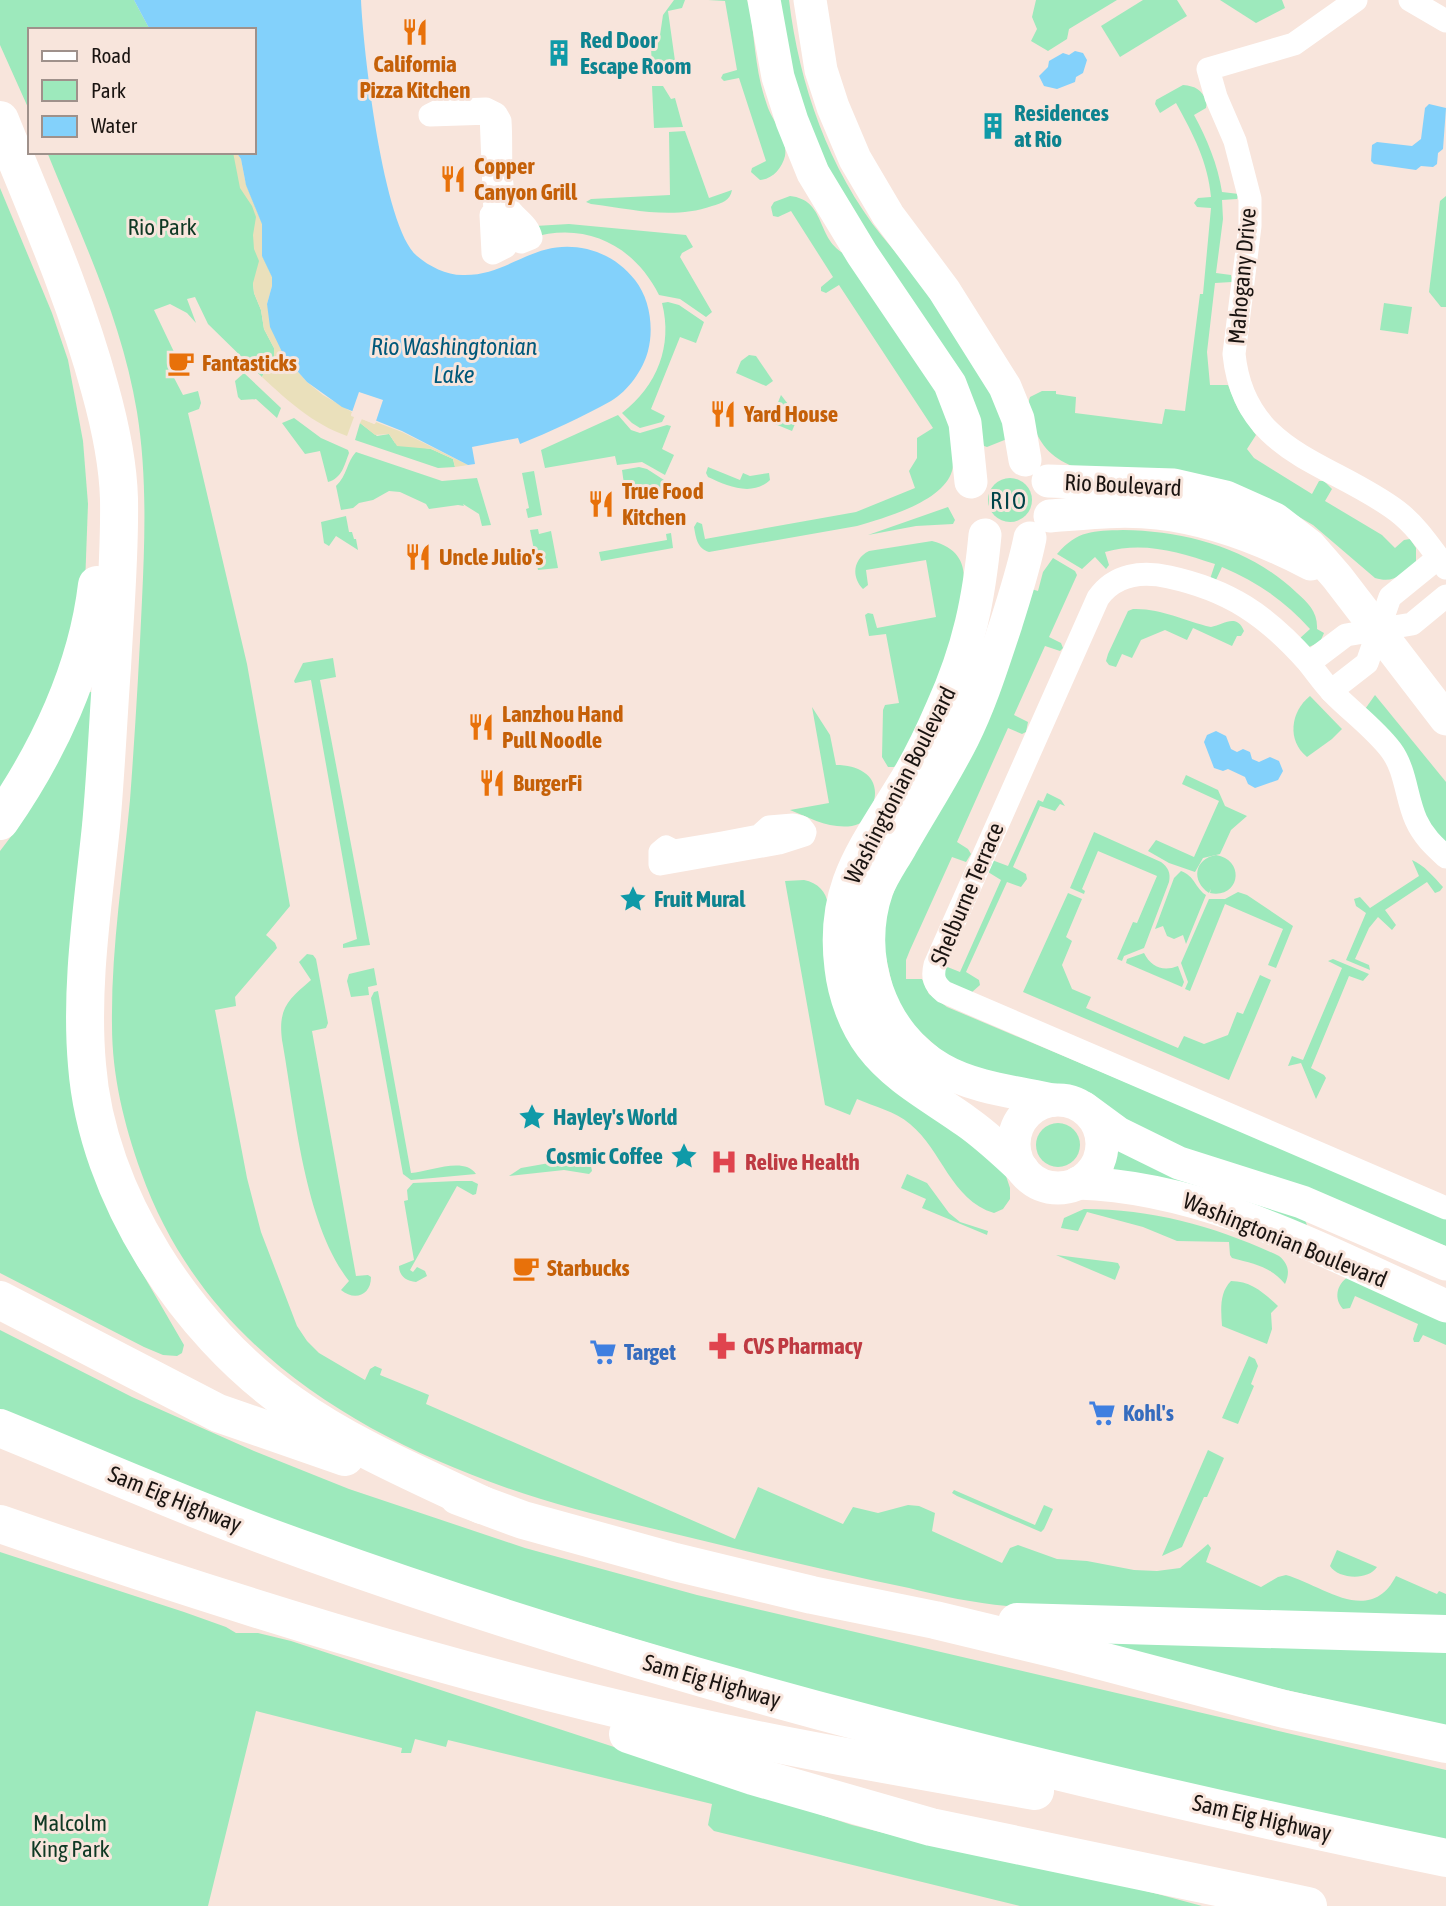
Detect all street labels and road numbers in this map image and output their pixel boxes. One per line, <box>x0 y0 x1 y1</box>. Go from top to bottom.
street label: Mahogany Drive <box>1223 207 1261 345</box>
street label: Rio Boulevard <box>1064 469 1182 501</box>
street label: Washingtonian Boulevard <box>839 682 961 888</box>
street label: Shelburne Terrace <box>925 819 1009 969</box>
street label: Washingtonian Boulevard <box>1179 1187 1391 1293</box>
street label: Sam Eig Highway <box>104 1460 246 1538</box>
street label: Sam Eig Highway <box>640 1649 784 1713</box>
street label: Sam Eig Highway <box>1190 1789 1334 1847</box>

